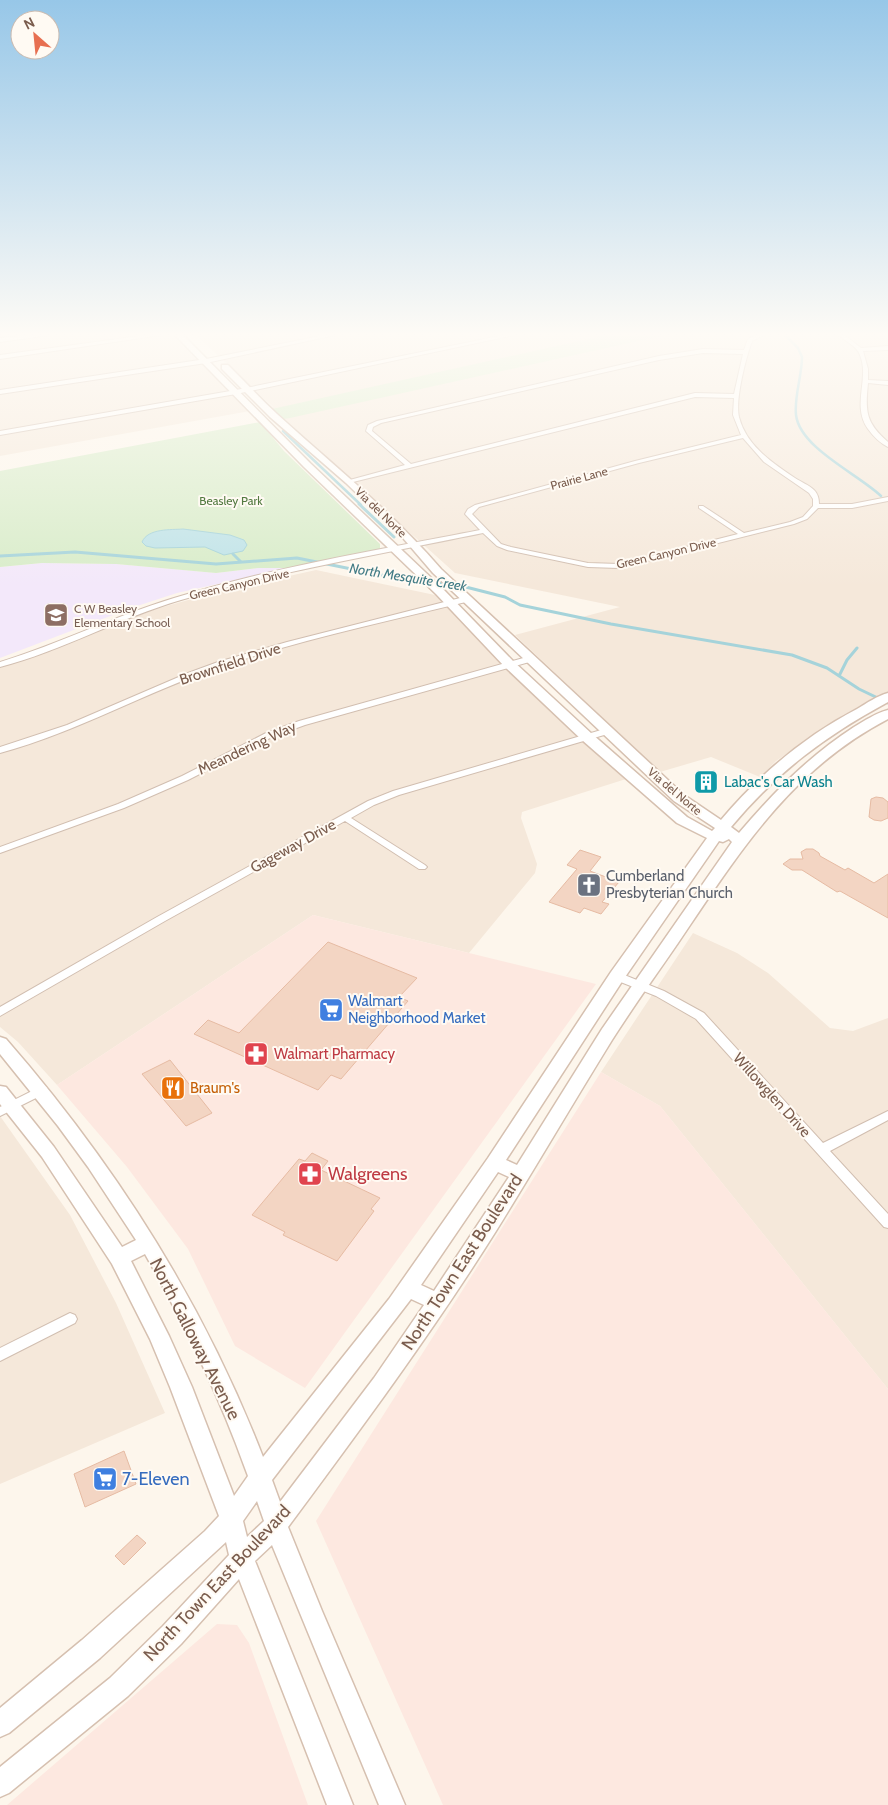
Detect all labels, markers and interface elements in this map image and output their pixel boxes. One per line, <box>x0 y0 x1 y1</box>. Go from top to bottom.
north arrow <box>10 10 60 60</box>
text: N <box>21 13 38 34</box>
street label: Prairie Lane <box>549 463 609 493</box>
street label: Via del Norte <box>352 484 410 540</box>
park label: Beasley Park <box>199 493 263 508</box>
street label: Green Canyon Drive <box>615 534 717 572</box>
water label: North Mesquite Creek <box>348 559 469 595</box>
street label: Green Canyon Drive <box>188 565 290 603</box>
place label: C W Beasley Elementary School <box>74 601 170 630</box>
school or university icon: C W Beasley Elementary School <box>43 602 69 628</box>
street label: Brownfield Drive <box>177 639 283 689</box>
street label: Meandering Way <box>195 717 299 779</box>
street label: Via del Norte <box>645 764 705 818</box>
building icon: Labac's Car Wash <box>693 769 719 795</box>
place label: Labac's Car Wash <box>724 773 833 791</box>
street label: Gageway Drive <box>247 815 339 877</box>
place label: Cumberland Presbyterian Church <box>606 867 733 902</box>
church icon: Cumberland Presbyterian Church <box>576 872 602 898</box>
place label: Walmart Neighborhood Market <box>348 992 486 1027</box>
supermarket icon: Walmart Neighborhood Market <box>318 997 344 1023</box>
pharmacy icon: Walmart Pharmacy <box>243 1041 269 1067</box>
place label: Walmart Pharmacy <box>274 1045 396 1063</box>
street label: Willowglen Drive <box>729 1049 815 1141</box>
restaurant icon: Braum's <box>160 1075 186 1101</box>
place label: Braum's <box>190 1079 240 1097</box>
pharmacy icon: Walgreens <box>297 1161 323 1187</box>
place label: Walgreens <box>328 1163 408 1185</box>
street label: North Town East Boulevard <box>397 1170 527 1354</box>
street label: North Galloway Avenue <box>145 1255 245 1423</box>
supermarket icon: 7-Eleven <box>92 1466 118 1492</box>
place label: 7-Eleven <box>122 1468 190 1490</box>
street label: North Town East Boulevard <box>139 1500 295 1666</box>

